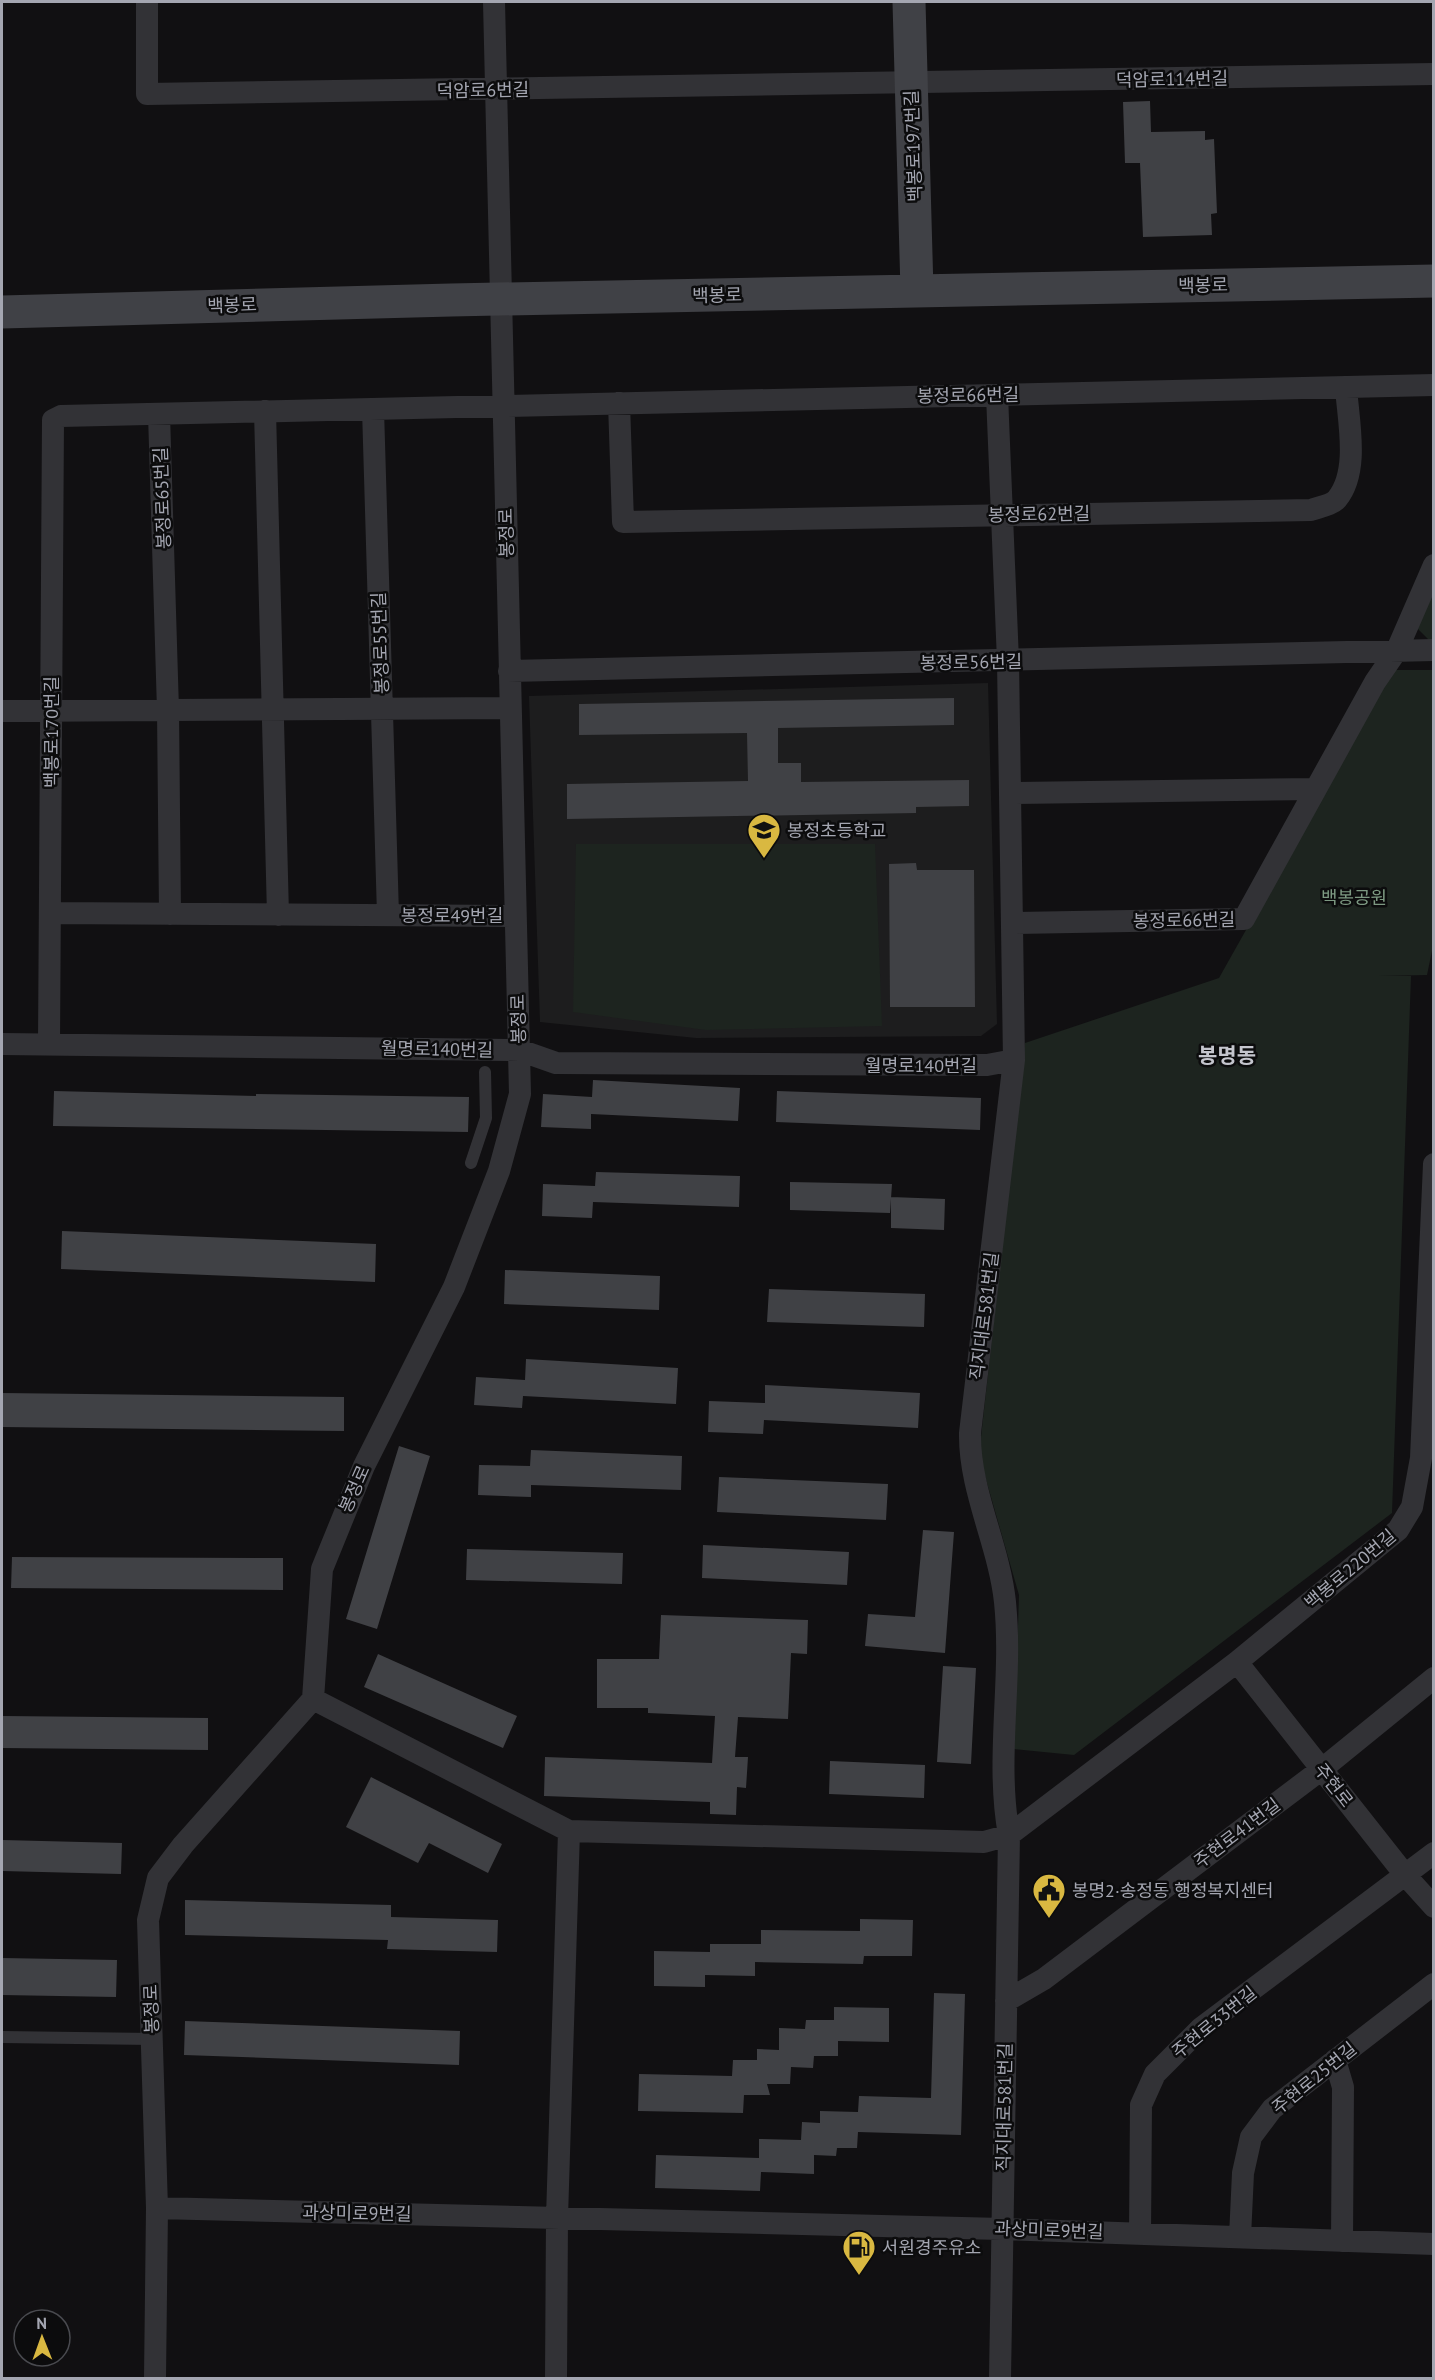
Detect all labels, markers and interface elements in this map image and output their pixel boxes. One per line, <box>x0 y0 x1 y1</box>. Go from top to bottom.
street label: 덕암로114번길 <box>1116 67 1228 91</box>
street label: 덕암로6번길 <box>436 78 530 102</box>
street label: 백봉로197번길 <box>900 90 926 202</box>
street label: 백봉로 <box>1178 273 1228 297</box>
street label: 백봉로 <box>692 283 742 307</box>
street label: 백봉로 <box>207 293 257 317</box>
street label: 봉정로66번길 <box>917 383 1019 407</box>
street label: 봉정로65번길 <box>149 446 175 550</box>
street label: 봉정로62번길 <box>988 502 1090 526</box>
street label: 봉정로 <box>494 508 518 558</box>
street label: 봉정로55번길 <box>367 591 393 695</box>
street label: 봉정로56번길 <box>920 650 1022 674</box>
street label: 백봉로170번길 <box>40 676 63 788</box>
school or university icon: 봉정초등학교 <box>746 812 782 859</box>
place label: 봉정초등학교 <box>787 819 886 842</box>
park label: 백봉공원 <box>1321 886 1387 909</box>
street label: 봉정로49번길 <box>401 904 503 927</box>
street label: 봉정로66번길 <box>1133 908 1235 932</box>
street label: 봉정로 <box>506 994 530 1044</box>
street label: 월명로140번길 <box>381 1037 493 1061</box>
district label: 봉명동 <box>1198 1042 1256 1069</box>
street label: 월명로140번길 <box>865 1054 977 1077</box>
street label: 직지대로581번길 <box>965 1251 1003 1381</box>
street label: 봉정로 <box>333 1462 375 1516</box>
street label: 백봉로220번길 <box>1300 1524 1400 1614</box>
street label: 주현로 <box>1310 1758 1358 1812</box>
street label: 주현로41번길 <box>1189 1793 1285 1873</box>
public building icon: 봉명2·송정동 행정복지센터 <box>1031 1872 1067 1919</box>
place label: 봉명2·송정동 행정복지센터 <box>1072 1879 1274 1902</box>
street label: 주현로33번길 <box>1167 1981 1261 2063</box>
street label: 봉정로 <box>139 1984 163 2034</box>
street label: 주현로25번길 <box>1267 2037 1361 2119</box>
street label: 직지대로581번길 <box>991 2042 1017 2172</box>
street label: 과상미로9번길 <box>302 2201 412 2225</box>
street label: 과상미로9번길 <box>994 2217 1104 2243</box>
fuel station icon: 서원경주유소 <box>841 2229 877 2276</box>
place label: 서원경주유소 <box>882 2236 981 2259</box>
north arrow <box>12 2308 72 2368</box>
text: N <box>36 2313 47 2333</box>

